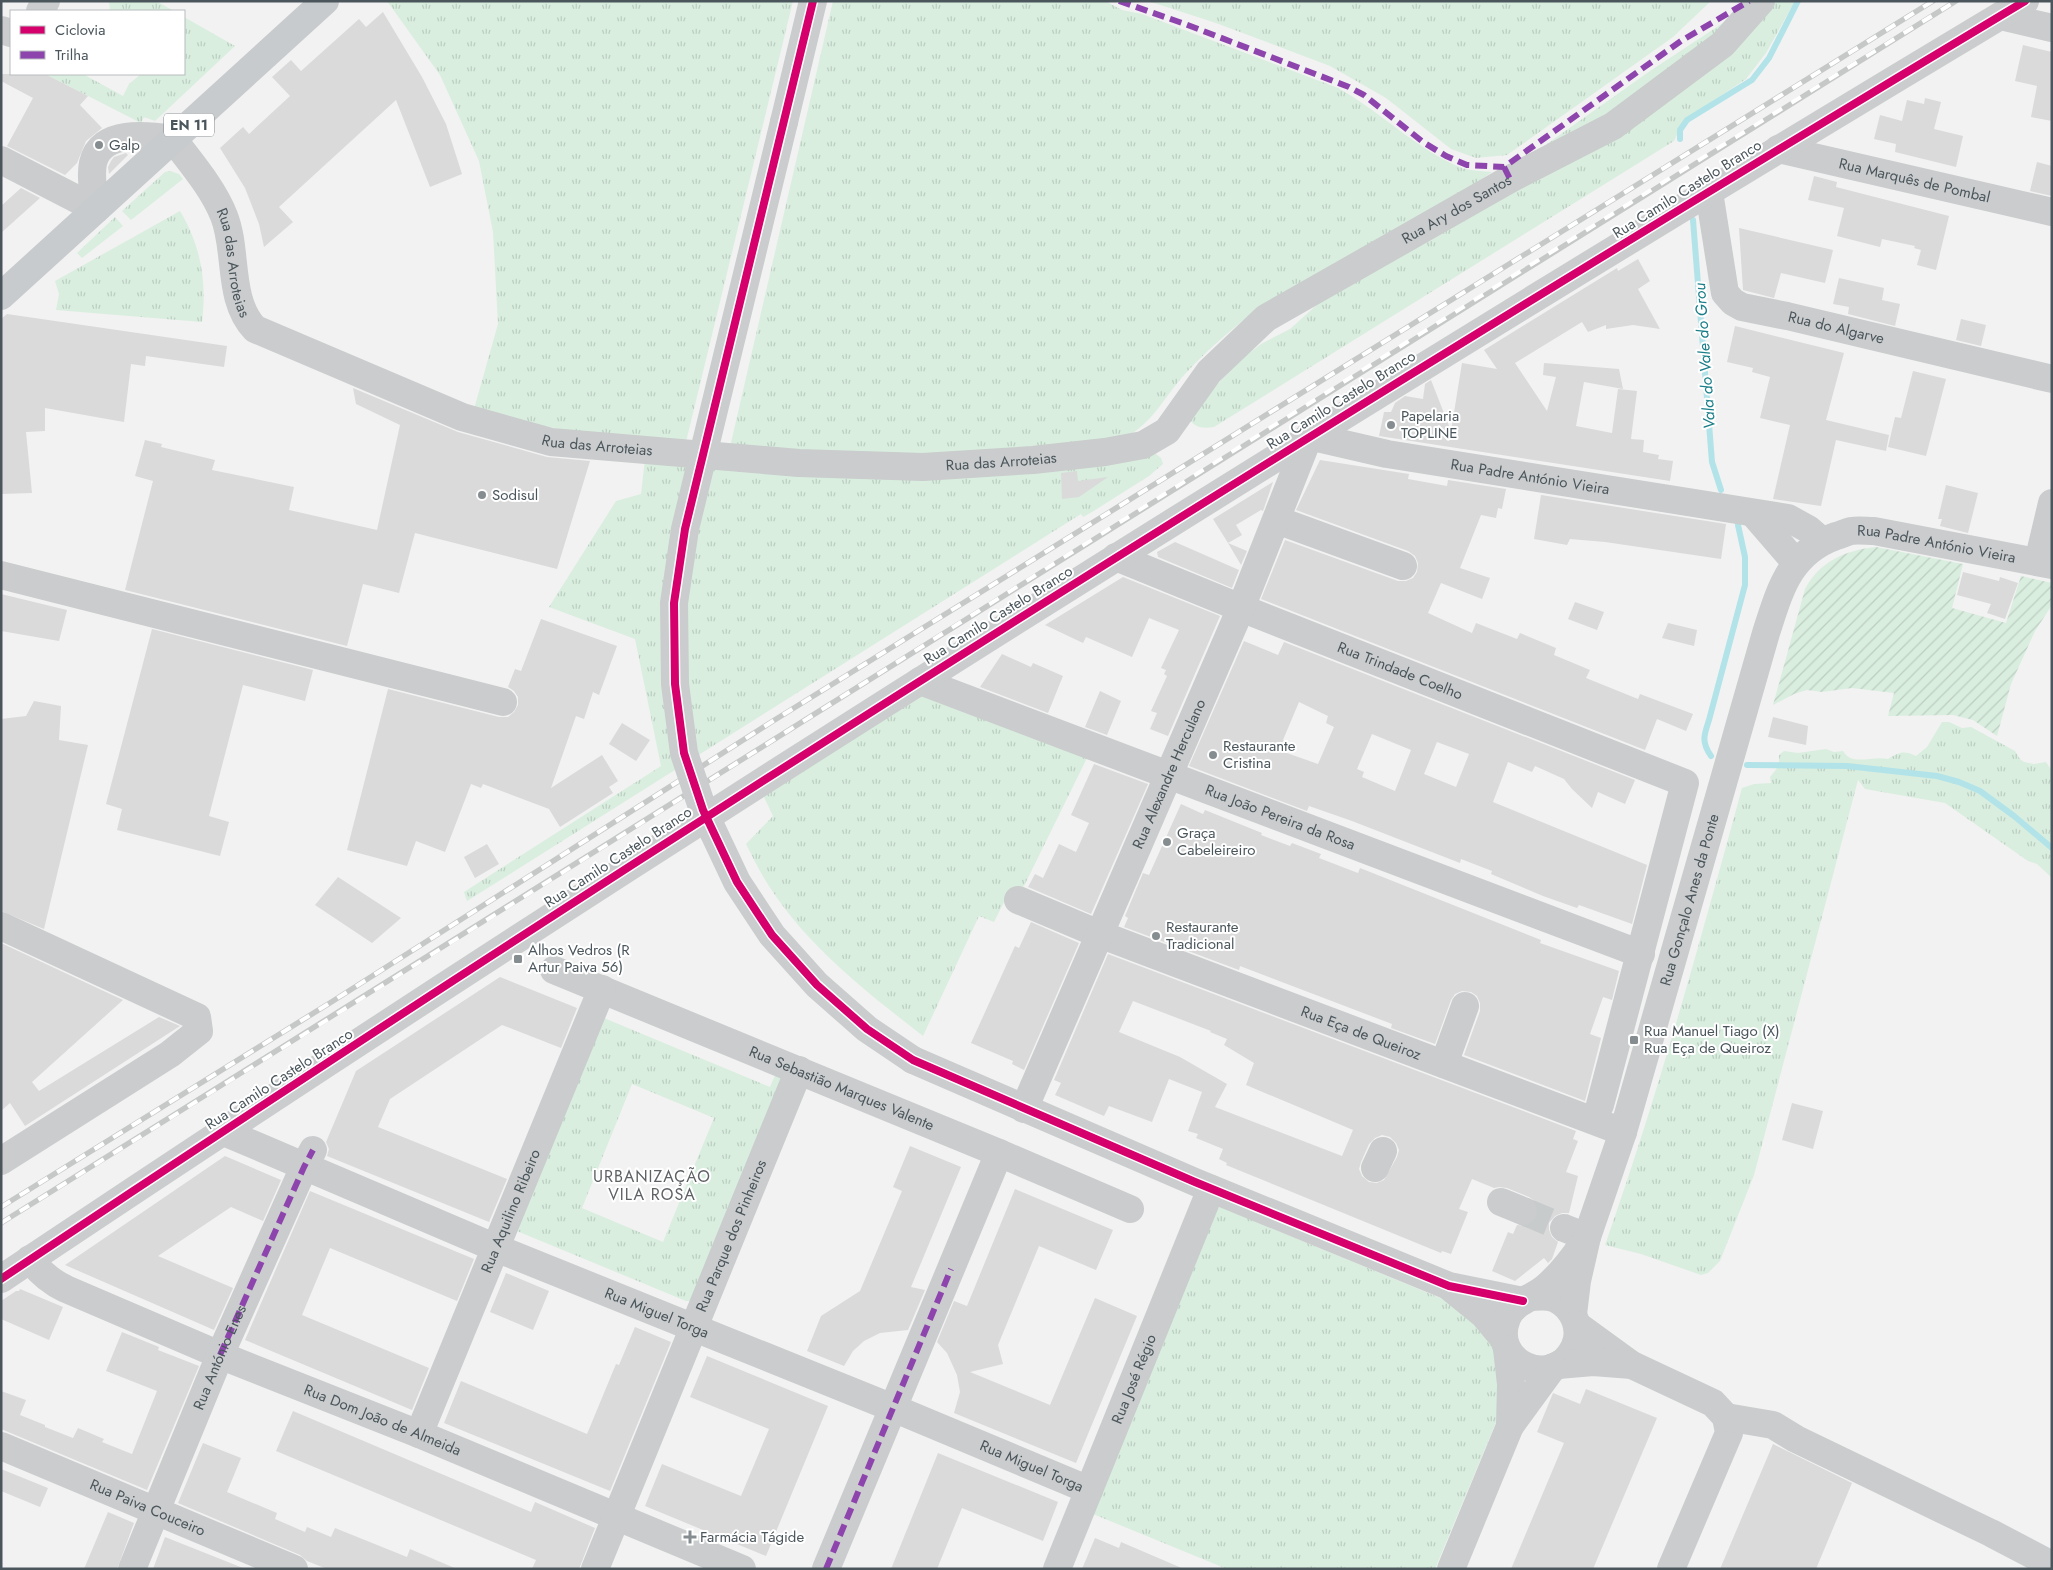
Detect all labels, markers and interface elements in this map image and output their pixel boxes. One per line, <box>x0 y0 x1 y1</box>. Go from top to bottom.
legend <box>10 10 185 75</box>
text: Ciclovia <box>55 19 105 41</box>
text: Trilha <box>55 44 88 66</box>
road number: EN 11 <box>164 114 214 136</box>
place label: Galp <box>109 134 140 156</box>
street label: Rua Camilo Castelo Branco <box>1608 134 1766 244</box>
marker: Galp <box>93 139 105 151</box>
street label: Rua Marquês de Pombal <box>1837 152 1992 208</box>
street label: Rua Ary dos Santos <box>1398 169 1516 249</box>
street label: Rua das Arroteias <box>211 204 255 321</box>
water label: Vala do Vale do Grou <box>1688 282 1721 430</box>
street label: Rua do Algarve <box>1786 306 1887 350</box>
street label: Rua Camilo Castelo Branco <box>1262 345 1420 455</box>
place label: Papelaria TOPLINE <box>1401 405 1459 444</box>
marker: Papelaria TOPLINE <box>1385 419 1397 431</box>
street label: Rua das Arroteias <box>539 429 653 462</box>
street label: Rua das Arroteias <box>945 446 1058 477</box>
street label: Rua Padre António Vieira <box>1449 453 1611 500</box>
place label: Sodisul <box>492 484 538 506</box>
marker: Sodisul <box>476 489 488 501</box>
street label: Rua Padre António Vieira <box>1857 519 2017 569</box>
street label: Rua Camilo Castelo Branco <box>919 560 1077 670</box>
street label: Rua Trindade Coelho <box>1334 636 1466 705</box>
street label: Rua Alexandre Herculano <box>1127 696 1211 852</box>
place label: Restaurante Cristina <box>1223 735 1296 774</box>
marker: Restaurante Cristina <box>1207 749 1219 761</box>
street label: Rua João Pereira da Rosa <box>1202 779 1358 856</box>
street label: Rua Camilo Castelo Branco <box>540 801 696 913</box>
street label: Rua Gonçalo Anes da Ponte <box>1654 811 1725 988</box>
place label: Graça Cabeleireiro <box>1177 822 1256 861</box>
marker: Graça Cabeleireiro <box>1161 836 1173 848</box>
place label: Restaurante Tradicional <box>1166 916 1239 955</box>
marker: Restaurante Tradicional <box>1150 930 1162 942</box>
place label: Alhos Vedros (R Artur Paiva 56) <box>528 939 630 978</box>
marker: Alhos Vedros (R Artur Paiva 56) <box>512 953 524 965</box>
street label: Rua Eça de Queiroz <box>1298 1000 1425 1066</box>
place label: Rua Manuel Tiago (X) Rua Eça de Queiroz <box>1644 1020 1780 1059</box>
street label: Rua Camilo Castelo Branco <box>201 1023 357 1135</box>
marker: Rua Manuel Tiago (X) Rua Eça de Queiroz <box>1628 1034 1640 1046</box>
street label: Rua Sebastião Marques Valente <box>746 1040 938 1136</box>
street label: Rua Aquilino Ribeiro <box>475 1146 546 1276</box>
street label: Rua Parque dos Pinheiros <box>690 1156 772 1315</box>
district label: URBANIZAÇÃO VILA ROSA <box>593 1165 711 1206</box>
street label: Rua Miguel Torga <box>601 1282 712 1344</box>
street label: Rua António Enes <box>188 1302 252 1413</box>
street label: Rua José Régio <box>1106 1331 1162 1427</box>
street label: Rua Dom João de Almeida <box>301 1379 465 1461</box>
street label: Rua Miguel Torga <box>976 1434 1087 1497</box>
street label: Rua Paiva Couceiro <box>86 1473 209 1542</box>
place label: Farmácia Tágide <box>700 1526 804 1548</box>
marker: Farmácia Tágide <box>684 1531 696 1543</box>

